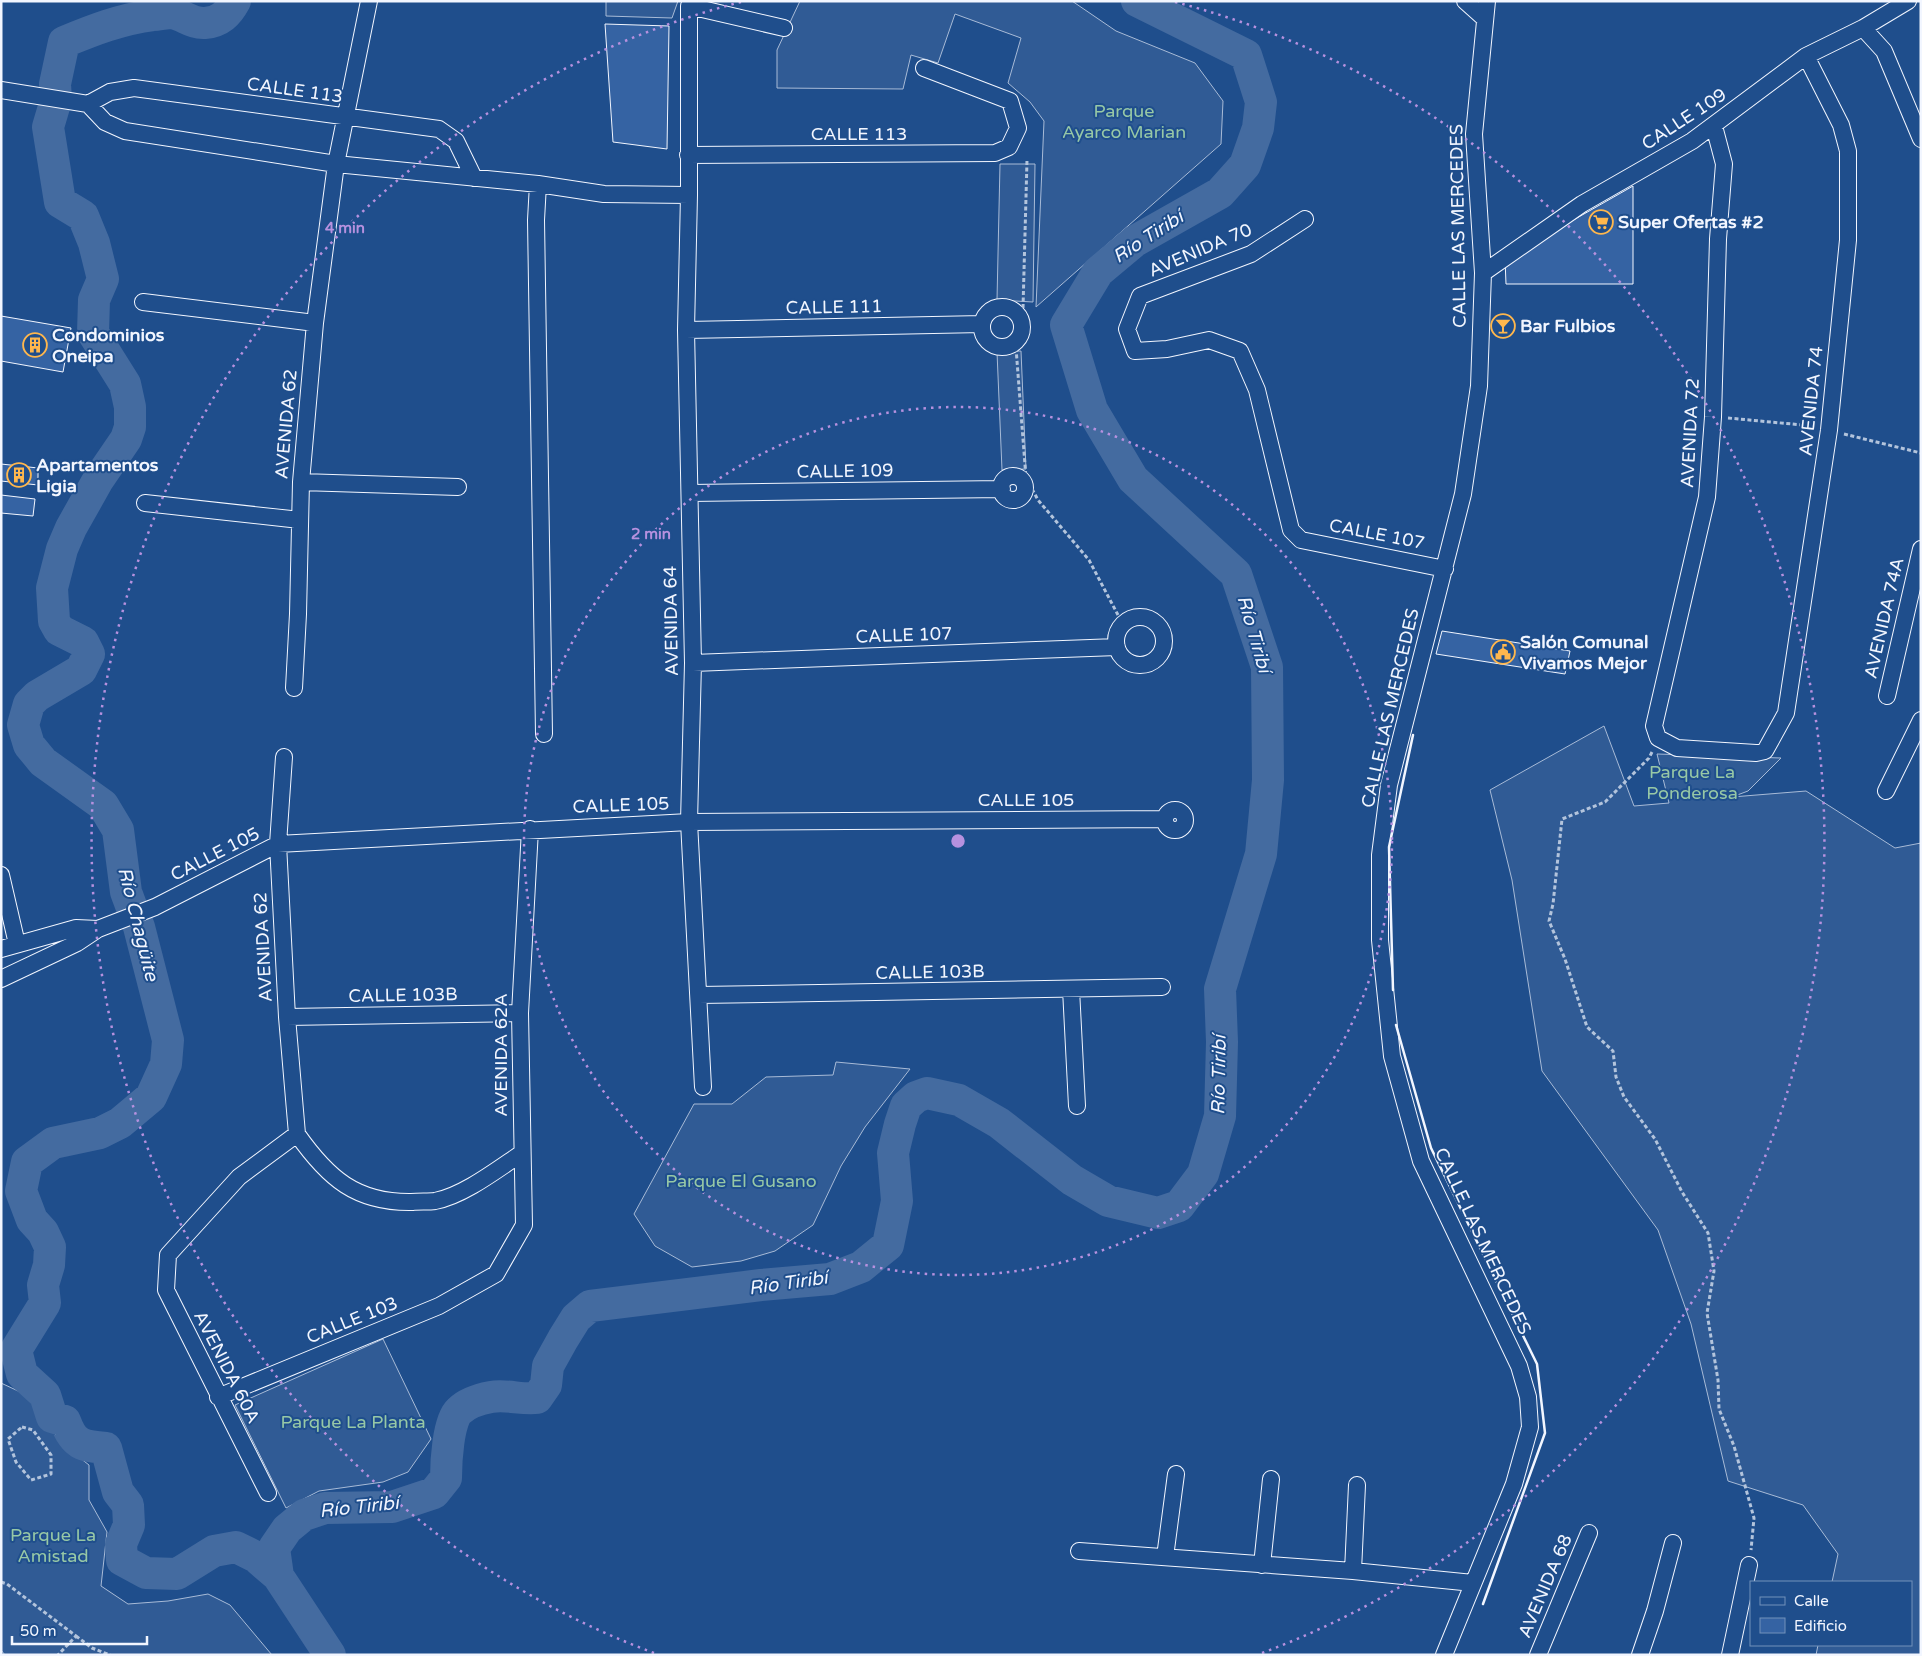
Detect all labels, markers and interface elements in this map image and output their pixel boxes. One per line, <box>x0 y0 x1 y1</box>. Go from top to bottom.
street label: CALLE 113 <box>246 72 344 108</box>
street label: CALLE 109 <box>1637 83 1731 155</box>
park label: Parque Ayarco Marian <box>1062 100 1186 143</box>
street label: CALLE 113 <box>811 123 907 145</box>
street label: CALLE LAS MERCEDES <box>1445 124 1471 328</box>
water label: Río Tiribí <box>1109 204 1190 268</box>
supermarket icon: Super Ofertas #2 <box>1588 209 1614 235</box>
place label: Super Ofertas #2 <box>1618 211 1764 233</box>
street label: AVENIDA 70 <box>1145 218 1255 282</box>
text: 4 min <box>325 219 365 237</box>
street label: CALLE 111 <box>785 295 883 319</box>
bar icon: Bar Fulbios <box>1490 313 1516 339</box>
place label: Bar Fulbios <box>1520 315 1616 337</box>
place label: Condominios Oneipa <box>52 324 165 367</box>
building icon: Condominios Oneipa <box>22 332 48 358</box>
street label: AVENIDA 74 <box>1794 345 1828 457</box>
street label: AVENIDA 62 <box>270 368 302 480</box>
street label: AVENIDA 72 <box>1676 377 1704 489</box>
place label: Apartamentos Ligia <box>36 454 159 497</box>
street label: CALLE 109 <box>796 459 894 483</box>
building icon: Apartamentos Ligia <box>6 462 32 488</box>
street label: CALLE 107 <box>1327 514 1427 554</box>
text: 2 min <box>631 525 671 543</box>
street label: AVENIDA 74A <box>1859 555 1909 681</box>
street label: AVENIDA 64 <box>659 566 683 676</box>
water label: Río Tiribí <box>1232 593 1276 678</box>
street label: CALLE LAS MERCEDES <box>1356 606 1424 810</box>
street label: CALLE 107 <box>855 622 953 648</box>
place label: Salón Comunal Vivamos Mejor <box>1520 631 1648 674</box>
public building icon: Salón Comunal Vivamos Mejor <box>1490 639 1516 665</box>
park label: Parque La Ponderosa <box>1646 761 1738 804</box>
street label: CALLE 105 <box>978 789 1074 811</box>
street label: CALLE 105 <box>572 792 670 818</box>
street label: CALLE 105 <box>167 822 263 886</box>
centre of rings <box>949 832 967 850</box>
water label: Río Chagüite <box>113 865 163 984</box>
street label: AVENIDA 62 <box>249 891 277 1003</box>
street label: CALLE 103B <box>875 960 985 984</box>
street label: CALLE 103B <box>348 983 458 1007</box>
street label: AVENIDA 62A <box>490 993 512 1117</box>
water label: Río Tiribí <box>1207 1032 1231 1115</box>
street label: CALLE LAS MERCEDES <box>1430 1144 1536 1338</box>
park label: Parque El Gusano <box>665 1170 817 1192</box>
water label: Río Tiribí <box>747 1266 832 1299</box>
street label: CALLE 103 <box>303 1292 401 1348</box>
street label: AVENIDA 60A <box>189 1307 265 1427</box>
park label: Parque La Planta <box>280 1411 426 1433</box>
water label: Río Tiribí <box>318 1492 403 1522</box>
park label: Parque La Amistad <box>10 1524 96 1567</box>
street label: AVENIDA 68 <box>1513 1531 1577 1641</box>
legend <box>1750 1581 1912 1646</box>
text: Calle <box>1794 1592 1829 1610</box>
scale bar <box>12 1614 148 1646</box>
text: Edificio <box>1794 1617 1847 1635</box>
text: 50 m <box>20 1622 57 1640</box>

